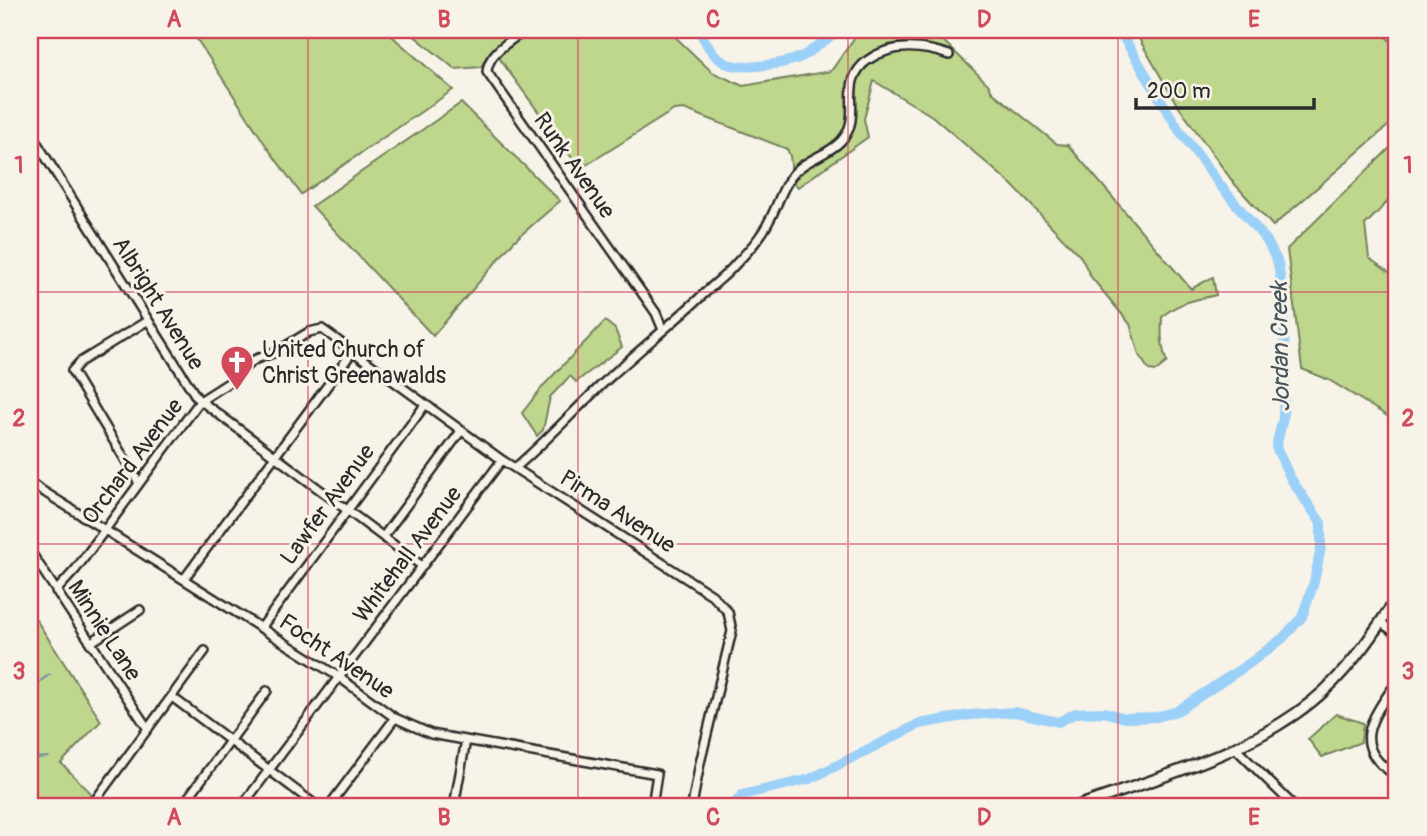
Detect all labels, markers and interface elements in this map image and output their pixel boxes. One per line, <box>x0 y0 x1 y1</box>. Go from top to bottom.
text: A <box>167 5 182 34</box>
text: B <box>437 5 451 34</box>
text: C <box>706 5 720 34</box>
text: D <box>977 5 991 34</box>
text: E <box>1248 5 1260 34</box>
scale bar <box>1136 66 1315 110</box>
text: 200 m <box>1147 78 1211 105</box>
street label: Runk Avenue <box>527 107 622 225</box>
text: 1 <box>15 151 24 180</box>
text: 1 <box>1404 151 1413 180</box>
street label: Albright Avenue <box>106 231 211 376</box>
water label: Jordan Creek <box>1265 280 1296 412</box>
place label: United Church of Christ Greenawalds <box>262 335 446 390</box>
church icon: United Church of Christ Greenawalds <box>218 343 256 392</box>
street label: Orchard Avenue <box>75 392 190 530</box>
text: 2 <box>13 404 26 433</box>
text: 2 <box>1402 404 1415 433</box>
street label: Lawfer Avenue <box>274 438 381 570</box>
street label: Pirma Avenue <box>555 463 681 560</box>
street label: Whitehall Avenue <box>347 480 469 628</box>
street label: Minnie Lane <box>61 574 148 687</box>
street label: Focht Avenue <box>274 607 400 706</box>
text: 3 <box>13 657 25 686</box>
text: 3 <box>1402 657 1414 686</box>
text: A <box>167 803 182 832</box>
text: B <box>437 803 451 832</box>
text: C <box>706 803 720 832</box>
text: D <box>977 803 991 832</box>
text: E <box>1248 803 1260 832</box>

